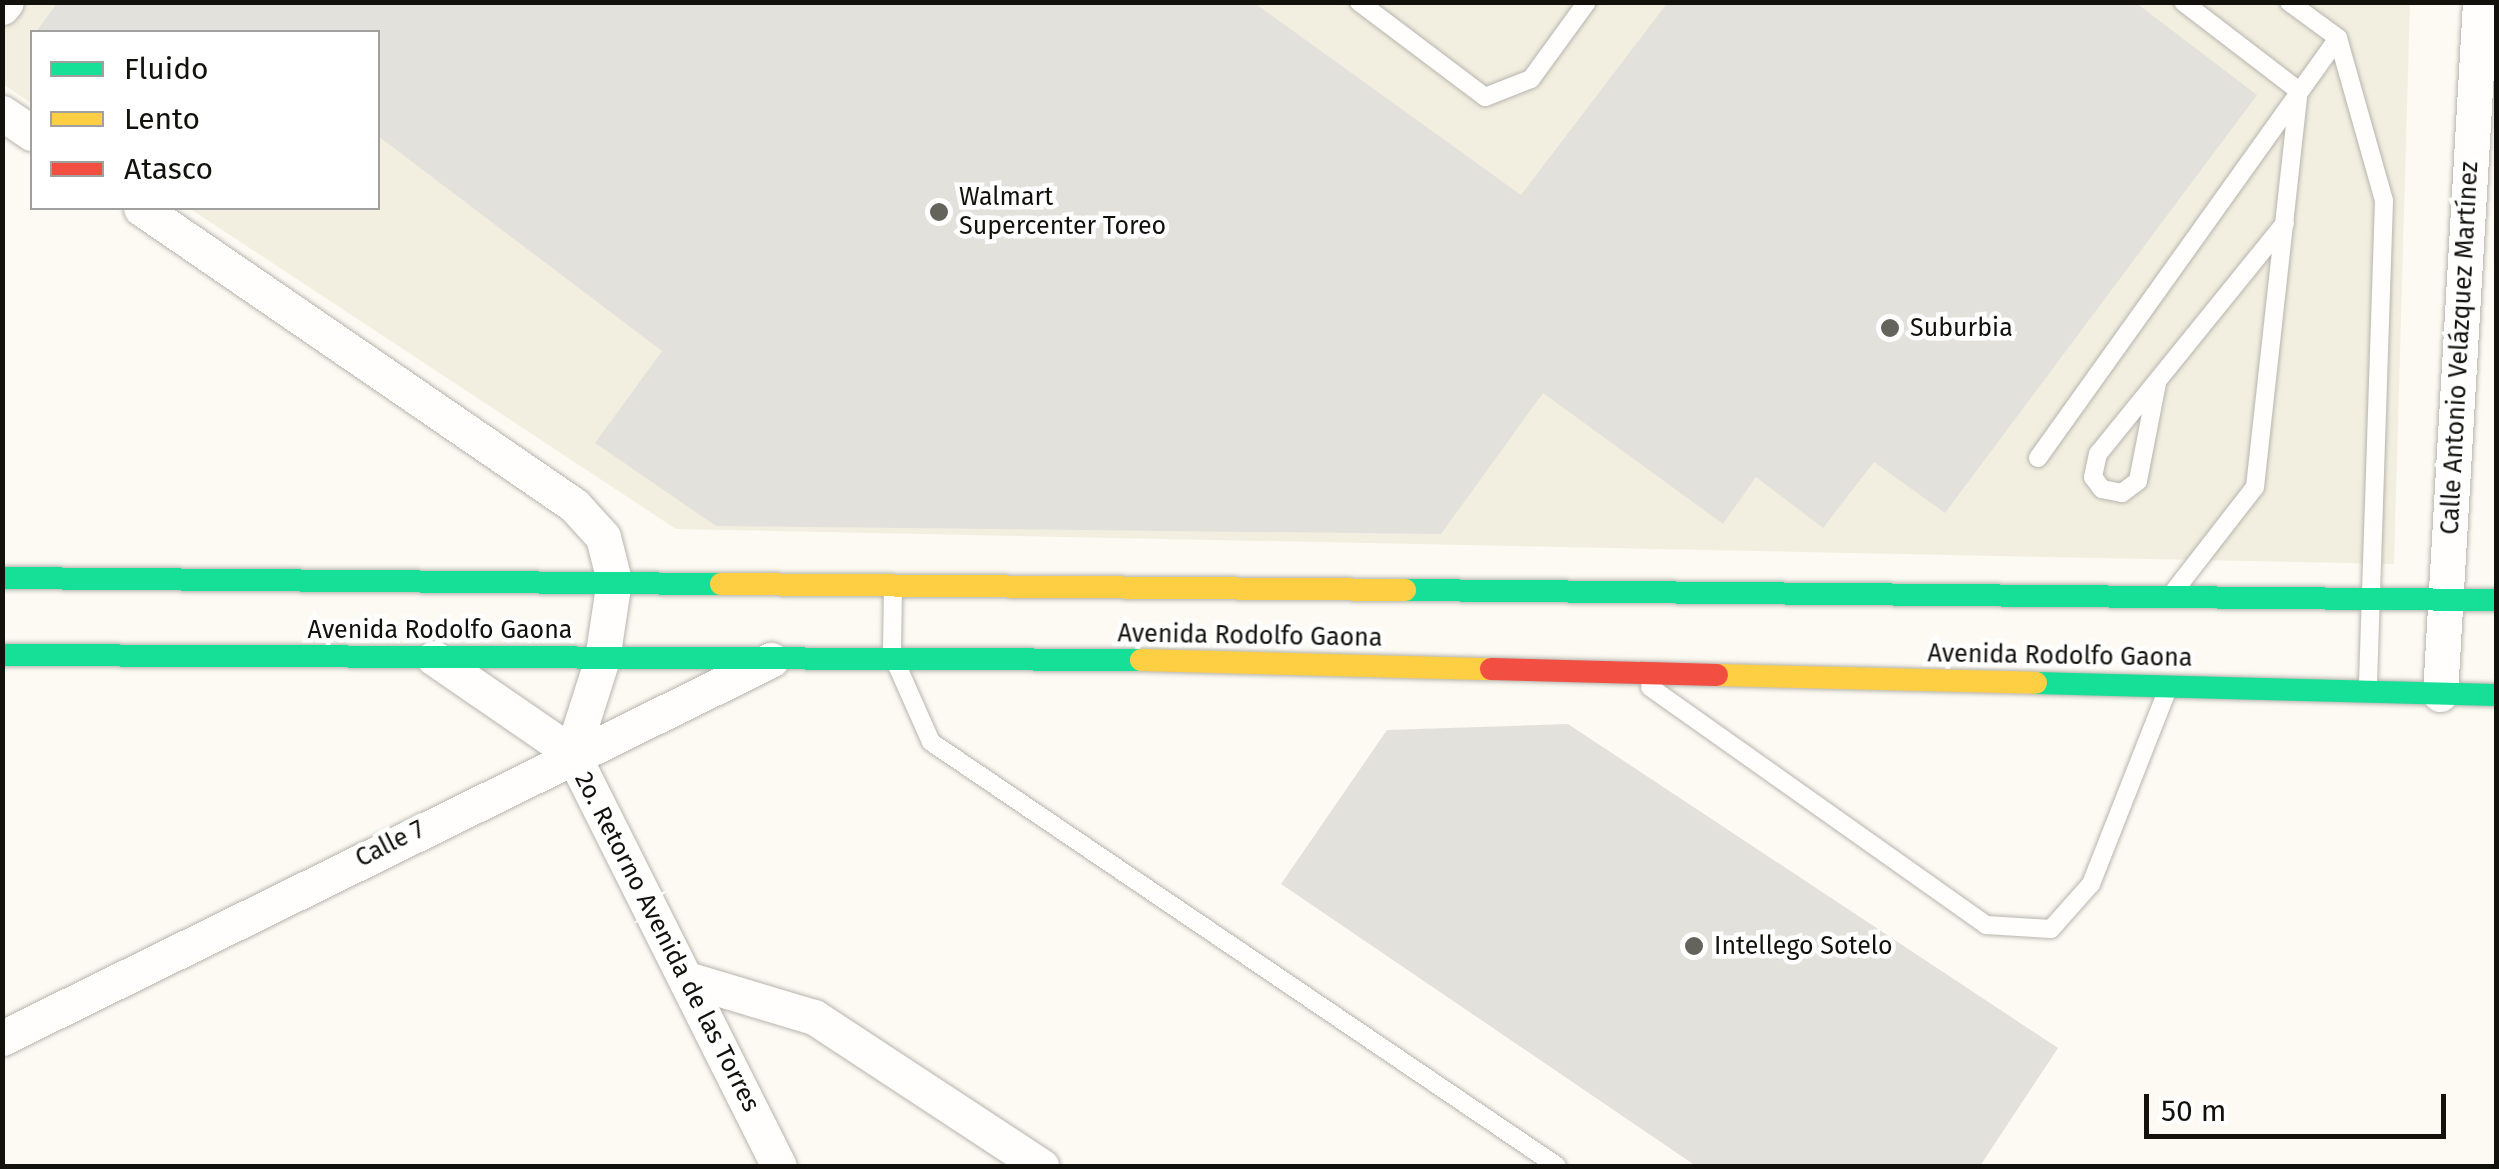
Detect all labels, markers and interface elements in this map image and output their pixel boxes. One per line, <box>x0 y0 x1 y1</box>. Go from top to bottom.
legend <box>30 30 380 210</box>
text: Fluido <box>124 51 209 87</box>
text: Lento <box>124 101 200 137</box>
text: Atasco <box>124 151 213 187</box>
street label: Calle Antonio Velázquez Martínez <box>2435 161 2485 535</box>
place label: Walmart Supercenter Toreo <box>959 183 1166 242</box>
marker: Walmart Supercenter Toreo <box>928 201 950 223</box>
place label: Suburbia <box>1910 313 2013 343</box>
marker: Suburbia <box>1879 317 1901 339</box>
street label: Avenida Rodolfo Gaona <box>308 615 572 645</box>
street label: Avenida Rodolfo Gaona <box>1117 619 1383 653</box>
street label: Avenida Rodolfo Gaona <box>1927 639 2193 673</box>
street label: 2o. Retorno Avenida de las Torres <box>568 767 766 1117</box>
street label: Calle 7 <box>351 814 429 874</box>
place label: Intellego Sotelo <box>1714 931 1893 961</box>
marker: Intellego Sotelo <box>1683 935 1705 957</box>
scale bar <box>2149 1074 2452 1136</box>
text: 50 m <box>2161 1093 2226 1129</box>

